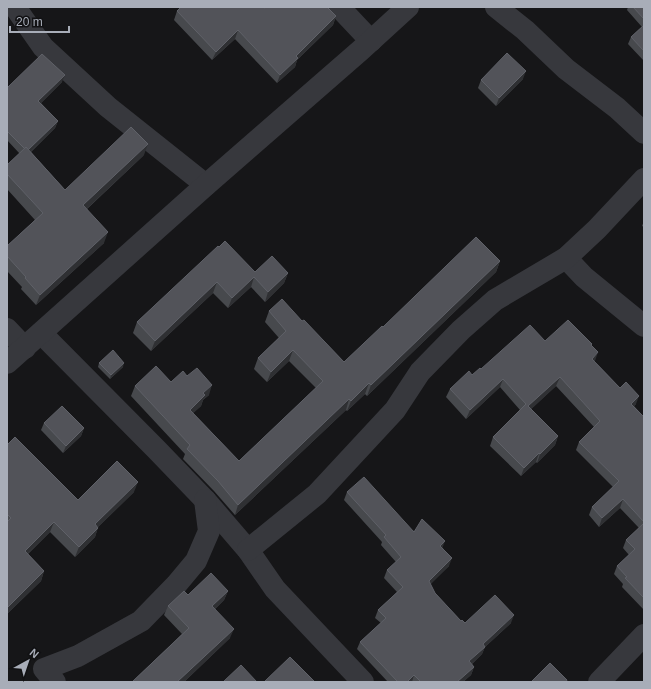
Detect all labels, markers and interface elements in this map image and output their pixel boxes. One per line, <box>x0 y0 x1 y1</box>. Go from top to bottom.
scale bar <box>10 8 69 34</box>
text: 20 m <box>16 15 43 29</box>
north arrow <box>8 641 48 681</box>
text: N <box>28 646 41 661</box>

